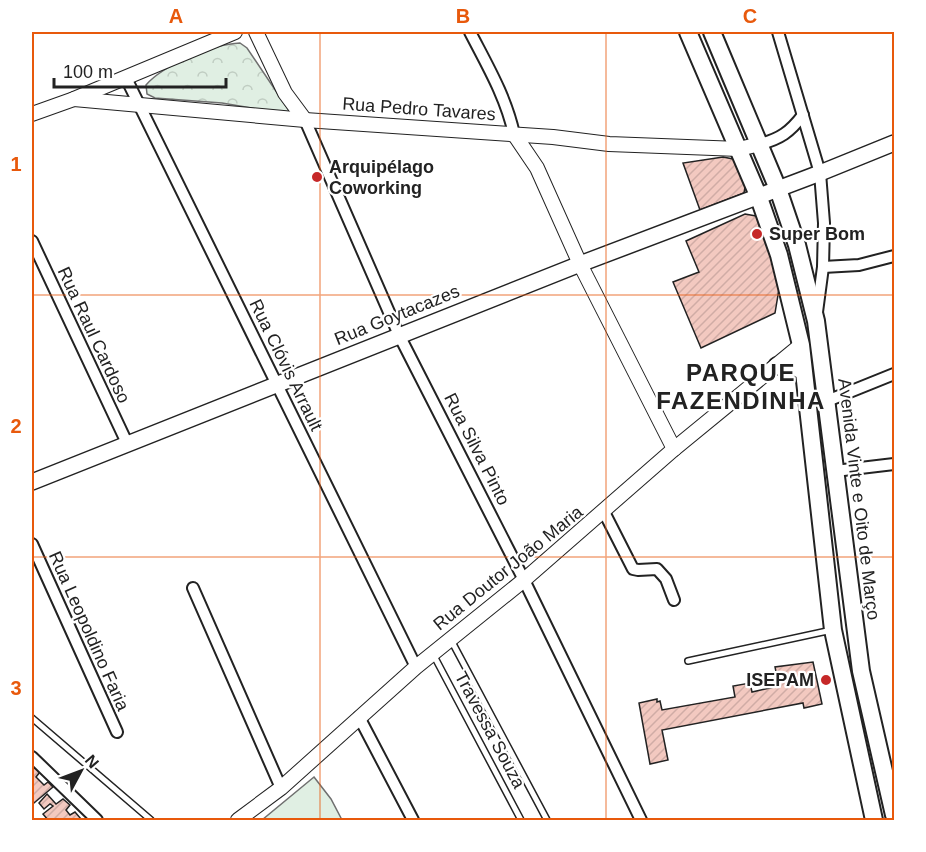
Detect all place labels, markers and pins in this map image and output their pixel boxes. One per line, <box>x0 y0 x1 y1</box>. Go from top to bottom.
place label: Arquipélago Coworking <box>329 157 434 198</box>
marker: Arquipélago Coworking <box>310 170 324 184</box>
place label: Super Bom <box>769 224 865 244</box>
marker: Super Bom <box>750 227 764 241</box>
place label: ISEPAM <box>746 670 814 690</box>
marker: ISEPAM <box>819 673 833 687</box>

